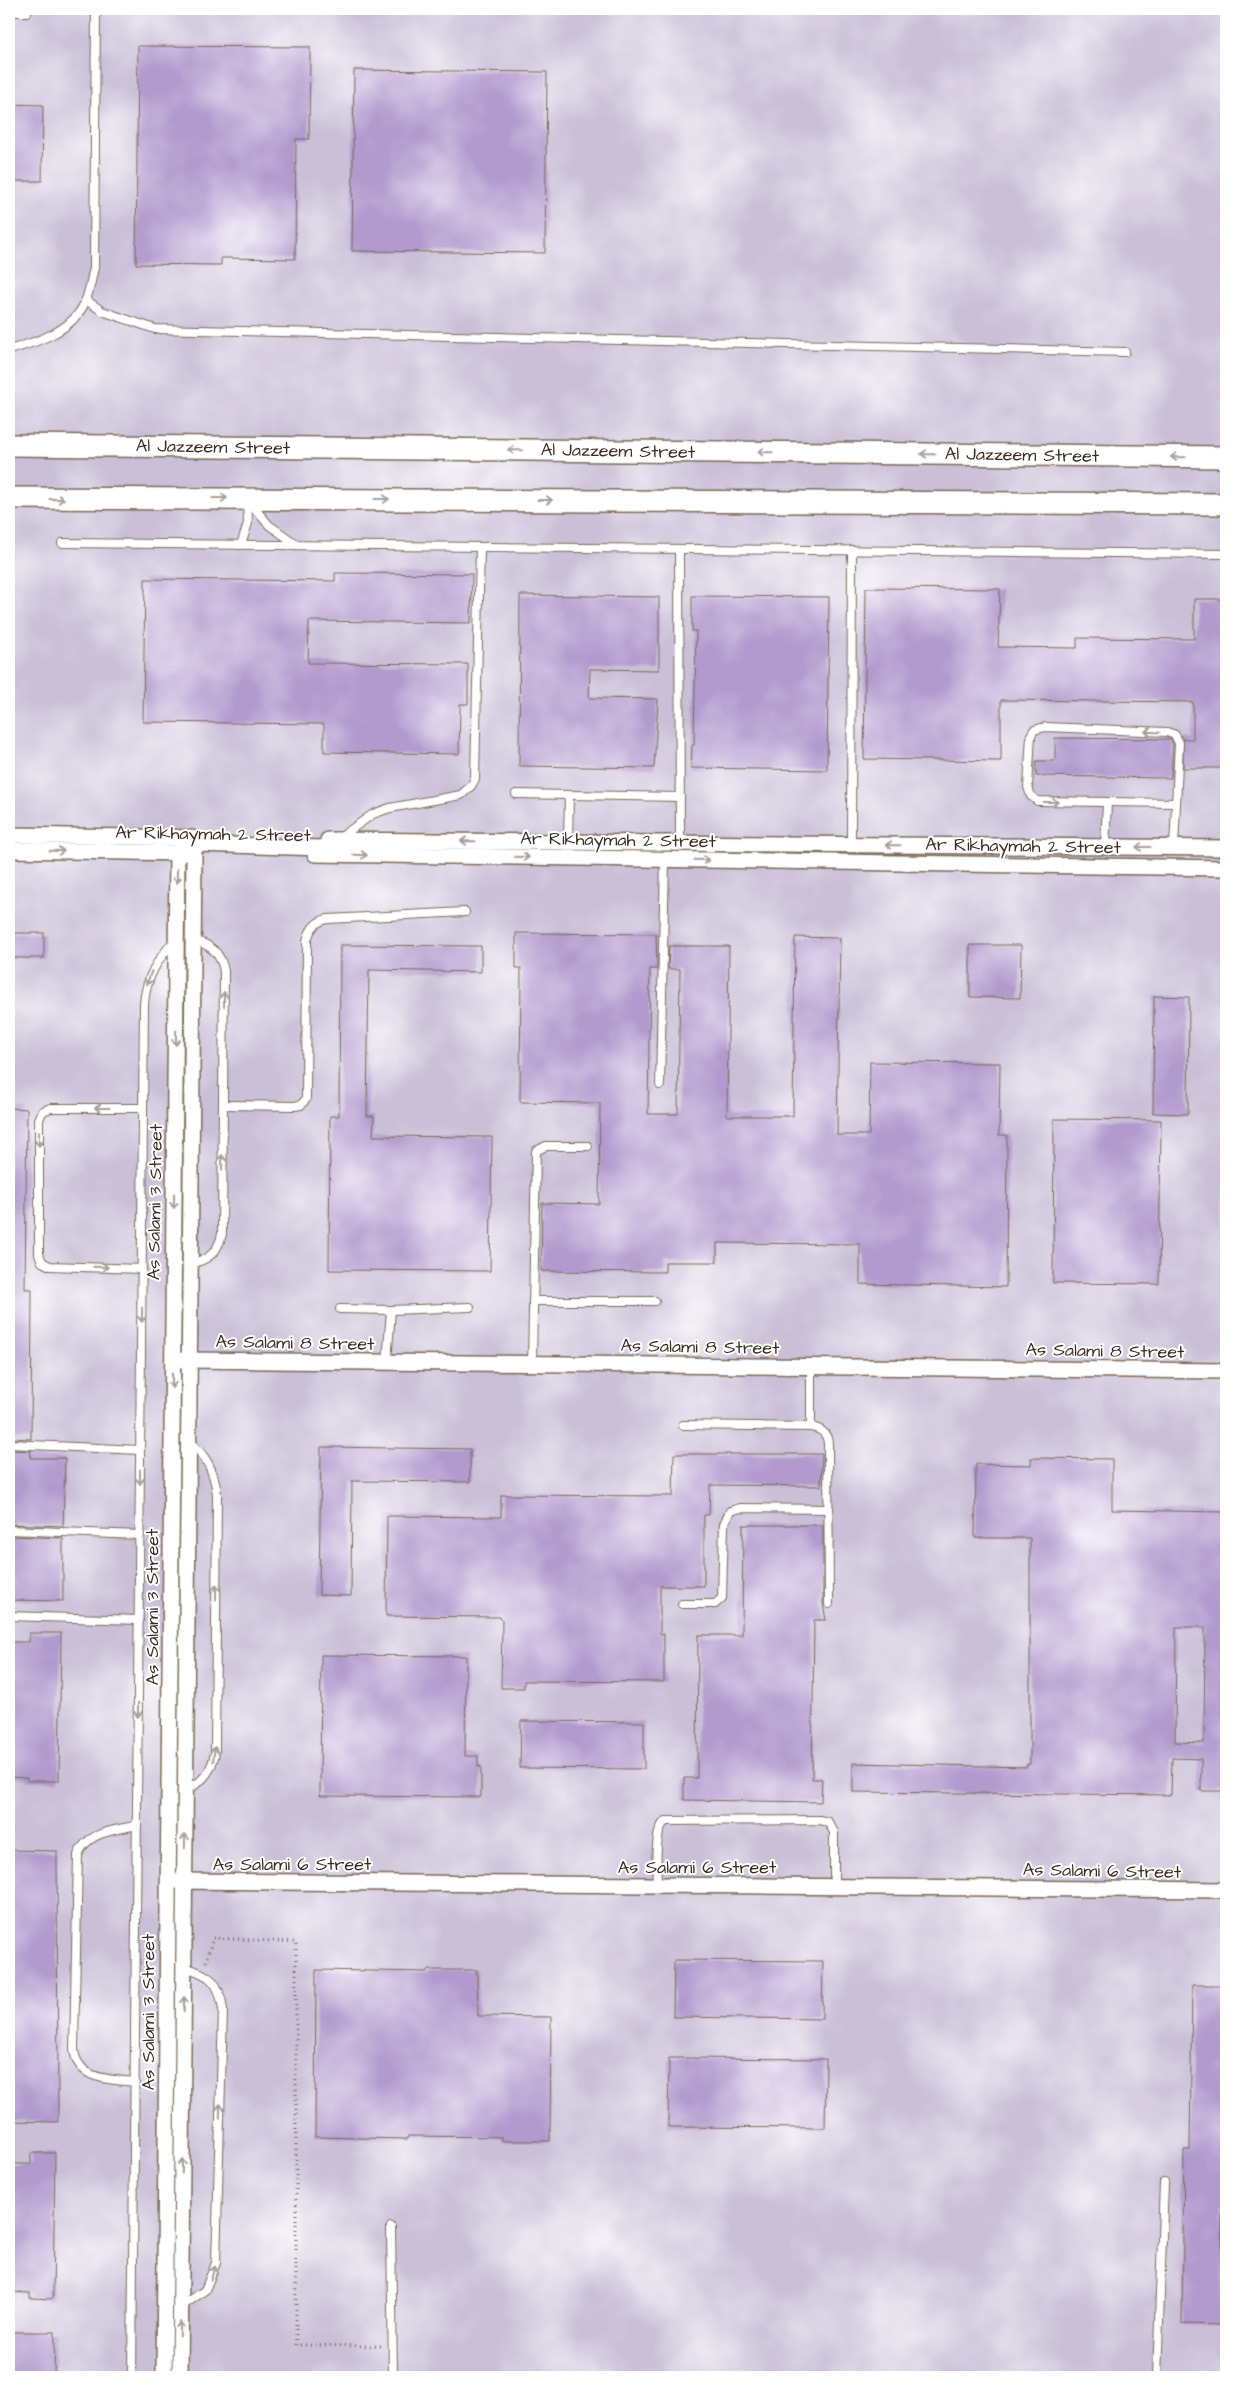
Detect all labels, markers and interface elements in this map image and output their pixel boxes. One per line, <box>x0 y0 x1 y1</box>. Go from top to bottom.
street label: Al Jazzeem Street <box>136 433 291 461</box>
street label: Al Jazzeem Street <box>541 437 696 465</box>
street label: Al Jazzeem Street <box>945 441 1100 469</box>
one-way arrow <box>507 445 524 455</box>
one-way arrow <box>757 447 774 457</box>
one-way arrow <box>920 449 936 459</box>
one-way arrow <box>1170 452 1186 462</box>
one-way arrow <box>212 493 228 503</box>
one-way arrow <box>49 494 65 504</box>
one-way arrow <box>374 494 390 504</box>
one-way arrow <box>536 495 553 505</box>
one-way arrow <box>1145 727 1161 736</box>
one-way arrow <box>1042 797 1059 807</box>
street label: Ar Rikhaymah 2 Street <box>115 820 312 849</box>
street label: Ar Rikhaymah 2 Street <box>520 826 717 855</box>
street label: Ar Rikhaymah 2 Street <box>925 832 1122 861</box>
one-way arrow <box>460 836 476 846</box>
one-way arrow <box>885 840 901 850</box>
one-way arrow <box>1135 842 1151 852</box>
one-way arrow <box>49 846 65 856</box>
one-way arrow <box>352 850 368 860</box>
one-way arrow <box>514 853 530 862</box>
one-way arrow <box>694 855 710 865</box>
one-way arrow <box>172 868 182 884</box>
one-way arrow <box>144 970 153 985</box>
one-way arrow <box>219 992 228 1008</box>
one-way arrow <box>171 1030 181 1046</box>
one-way arrow <box>95 1103 111 1113</box>
street label: As Salami 3 Street <box>141 1123 169 1280</box>
one-way arrow <box>34 1131 44 1147</box>
one-way arrow <box>217 1154 227 1170</box>
one-way arrow <box>169 1192 179 1209</box>
one-way arrow <box>93 1263 109 1272</box>
one-way arrow <box>137 1306 147 1323</box>
street label: As Salami 8 Street <box>215 1329 375 1357</box>
street label: As Salami 8 Street <box>620 1333 780 1361</box>
street label: As Salami 8 Street <box>1025 1337 1185 1365</box>
one-way arrow <box>167 1372 177 1389</box>
one-way arrow <box>135 1469 145 1485</box>
street label: As Salami 3 Street <box>140 1528 165 1685</box>
one-way arrow <box>211 1584 221 1600</box>
one-way arrow <box>133 1702 143 1718</box>
one-way arrow <box>209 1746 219 1762</box>
one-way arrow <box>180 1833 190 1850</box>
street label: As Salami 6 Street <box>213 1852 372 1877</box>
street label: As Salami 6 Street <box>618 1855 777 1880</box>
street label: As Salami 6 Street <box>1023 1857 1182 1885</box>
street label: As Salami 3 Street <box>136 1933 161 2090</box>
one-way arrow <box>179 1996 188 2012</box>
one-way arrow <box>216 2104 225 2120</box>
one-way arrow <box>177 2158 187 2174</box>
one-way arrow <box>209 2266 219 2282</box>
one-way arrow <box>175 2321 185 2337</box>

